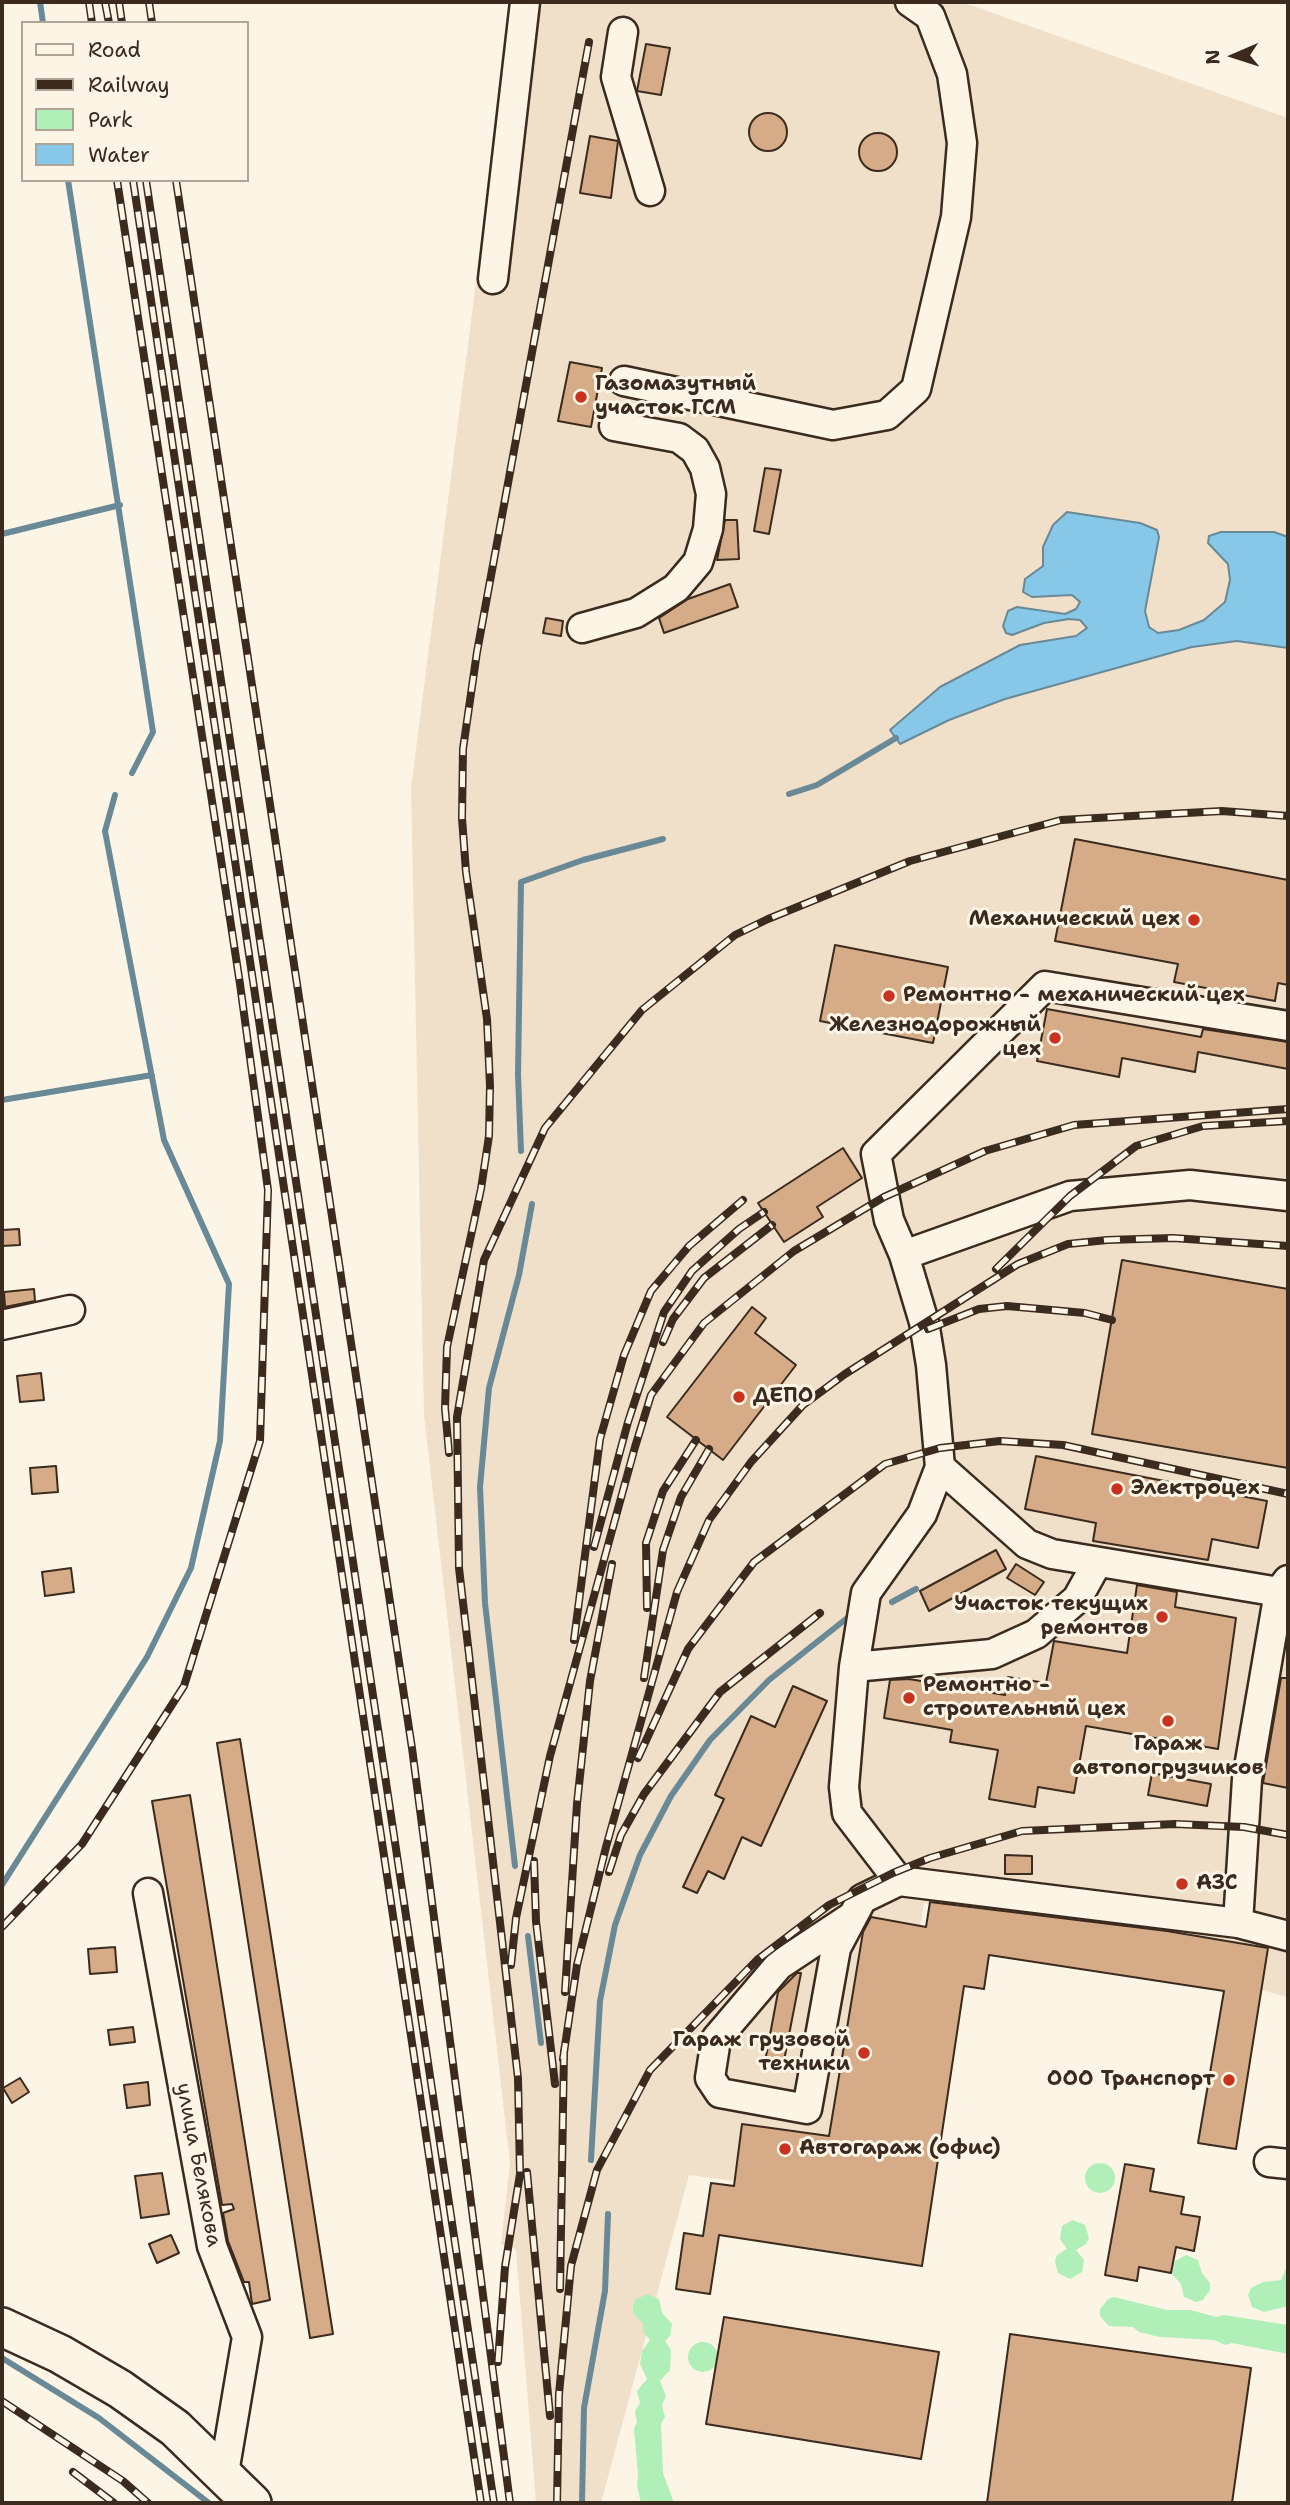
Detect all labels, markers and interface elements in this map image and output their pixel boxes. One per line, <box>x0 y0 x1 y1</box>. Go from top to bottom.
legend <box>21 21 248 182</box>
north arrow <box>1199 21 1269 91</box>
text: Road <box>88 36 141 64</box>
text: N <box>1200 49 1225 65</box>
text: Railway <box>88 71 170 99</box>
text: Park <box>88 106 133 134</box>
text: Water <box>88 141 150 169</box>
place label: Газомазутный участок ГСМ <box>595 372 756 422</box>
marker: Газомазутный участок ГСМ <box>573 389 589 405</box>
place label: Механический цех <box>968 907 1180 933</box>
marker: Механический цех <box>1186 912 1202 928</box>
place label: Ремонтно - механический цех <box>903 983 1245 1009</box>
marker: Ремонтно - механический цех <box>881 988 897 1004</box>
place label: Железнодорожный цех <box>829 1013 1041 1063</box>
marker: Железнодорожный цех <box>1047 1030 1063 1046</box>
place label: ДЕПО <box>753 1384 813 1410</box>
marker: ДЕПО <box>731 1389 747 1405</box>
place label: Электроцех <box>1131 1476 1260 1502</box>
marker: Электроцех <box>1109 1481 1125 1497</box>
place label: Участок текущих ремонтов <box>954 1592 1148 1642</box>
marker: Участок текущих ремонтов <box>1154 1609 1170 1625</box>
place label: Ремонтно - строительный цех <box>923 1673 1126 1723</box>
marker: Ремонтно - строительный цех <box>901 1690 917 1706</box>
marker: Гараж автопогрузчиков <box>1160 1713 1176 1729</box>
place label: Гараж автопогрузчиков <box>1073 1732 1263 1782</box>
place label: АЗС <box>1196 1871 1238 1897</box>
marker: АЗС <box>1174 1876 1190 1892</box>
place label: Гараж грузовой техники <box>673 2028 850 2078</box>
marker: Гараж грузовой техники <box>856 2045 872 2061</box>
place label: ООО Транспорт <box>1047 2067 1215 2093</box>
marker: ООО Транспорт <box>1221 2072 1237 2088</box>
street label: улица Белякова <box>170 2081 226 2249</box>
place label: Автогараж (офис) <box>799 2136 1001 2162</box>
marker: Автогараж (офис) <box>777 2141 793 2157</box>

